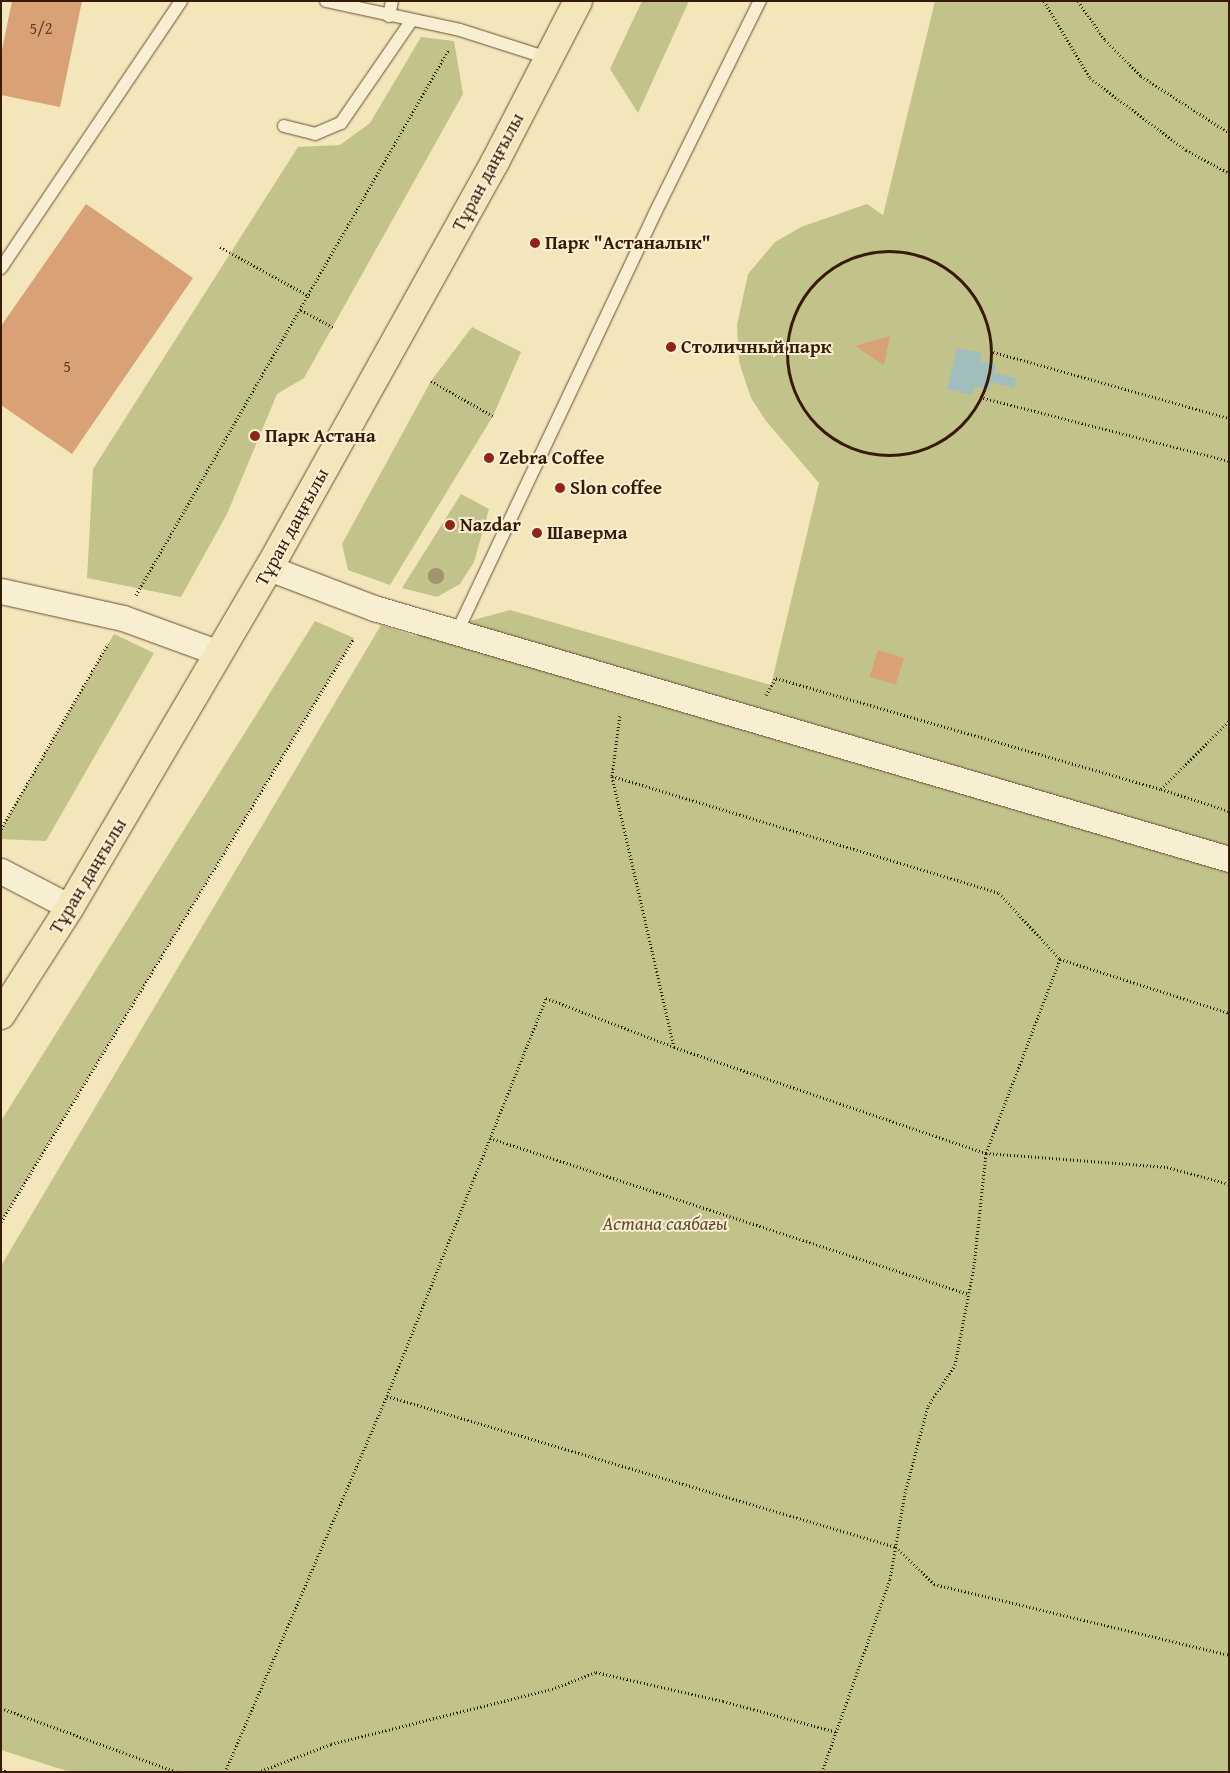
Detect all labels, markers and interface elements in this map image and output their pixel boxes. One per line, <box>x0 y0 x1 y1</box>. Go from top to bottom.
house number: 5/2 <box>30 18 52 38</box>
street label: Тұран даңғылы <box>447 109 529 235</box>
place label: Парк "Астаналык" <box>545 232 711 254</box>
marker: Парк "Астаналык" <box>529 237 541 249</box>
place label: Столичный парк <box>681 336 831 358</box>
marker: Столичный парк <box>665 341 677 353</box>
house number: 5 <box>63 356 71 376</box>
place label: Парк Астана <box>265 425 376 447</box>
marker: Парк Астана <box>249 430 261 442</box>
place label: Zebra Coffee <box>499 447 604 469</box>
marker: Zebra Coffee <box>483 452 495 464</box>
street label: Тұран даңғылы <box>250 464 334 590</box>
place label: Slon coffee <box>570 477 662 499</box>
marker: Slon coffee <box>554 482 566 494</box>
place label: Nazdar <box>460 514 521 536</box>
marker: Nazdar <box>444 519 456 531</box>
place label: Шаверма <box>547 522 627 544</box>
marker: Шаверма <box>531 527 543 539</box>
street label: Тұран даңғылы <box>45 814 131 938</box>
park label: Астана саябағы <box>603 1213 727 1235</box>

